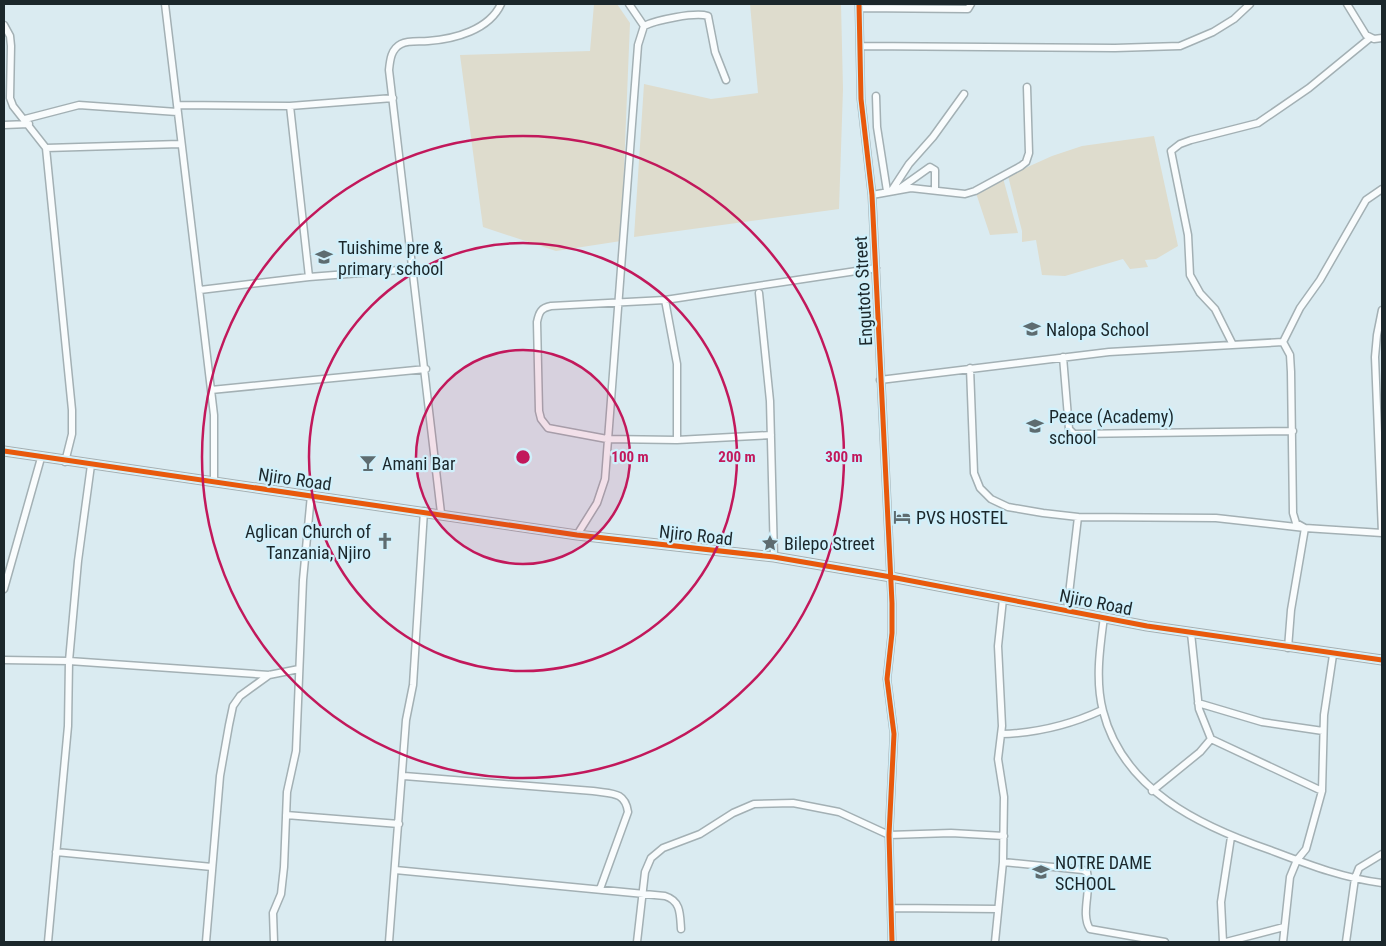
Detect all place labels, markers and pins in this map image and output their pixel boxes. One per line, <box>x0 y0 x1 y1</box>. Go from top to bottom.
place label: Tuishime pre & primary school <box>338 237 443 279</box>
school or university icon: Tuishime pre & primary school <box>314 247 334 267</box>
school or university icon: Nalopa School <box>1022 319 1042 339</box>
place label: Nalopa School <box>1046 319 1149 340</box>
place label: Peace (Academy) school <box>1049 406 1174 448</box>
school or university icon: Peace (Academy) school <box>1025 416 1045 436</box>
centre of rings <box>514 448 532 466</box>
bar icon: Amani Bar <box>358 453 378 473</box>
place label: Amani Bar <box>382 453 456 474</box>
hotel icon: PVS HOSTEL <box>892 507 912 527</box>
place label: PVS HOSTEL <box>916 507 1008 528</box>
place label: Aglican Church of Tanzania, Njiro <box>245 521 371 563</box>
church icon: Aglican Church of Tanzania, Njiro <box>375 531 395 551</box>
place icon: Bilepo Street <box>760 533 780 553</box>
place label: Bilepo Street <box>784 533 875 554</box>
place label: NOTRE DAME SCHOOL <box>1055 852 1152 894</box>
school or university icon: NOTRE DAME SCHOOL <box>1031 862 1051 882</box>

